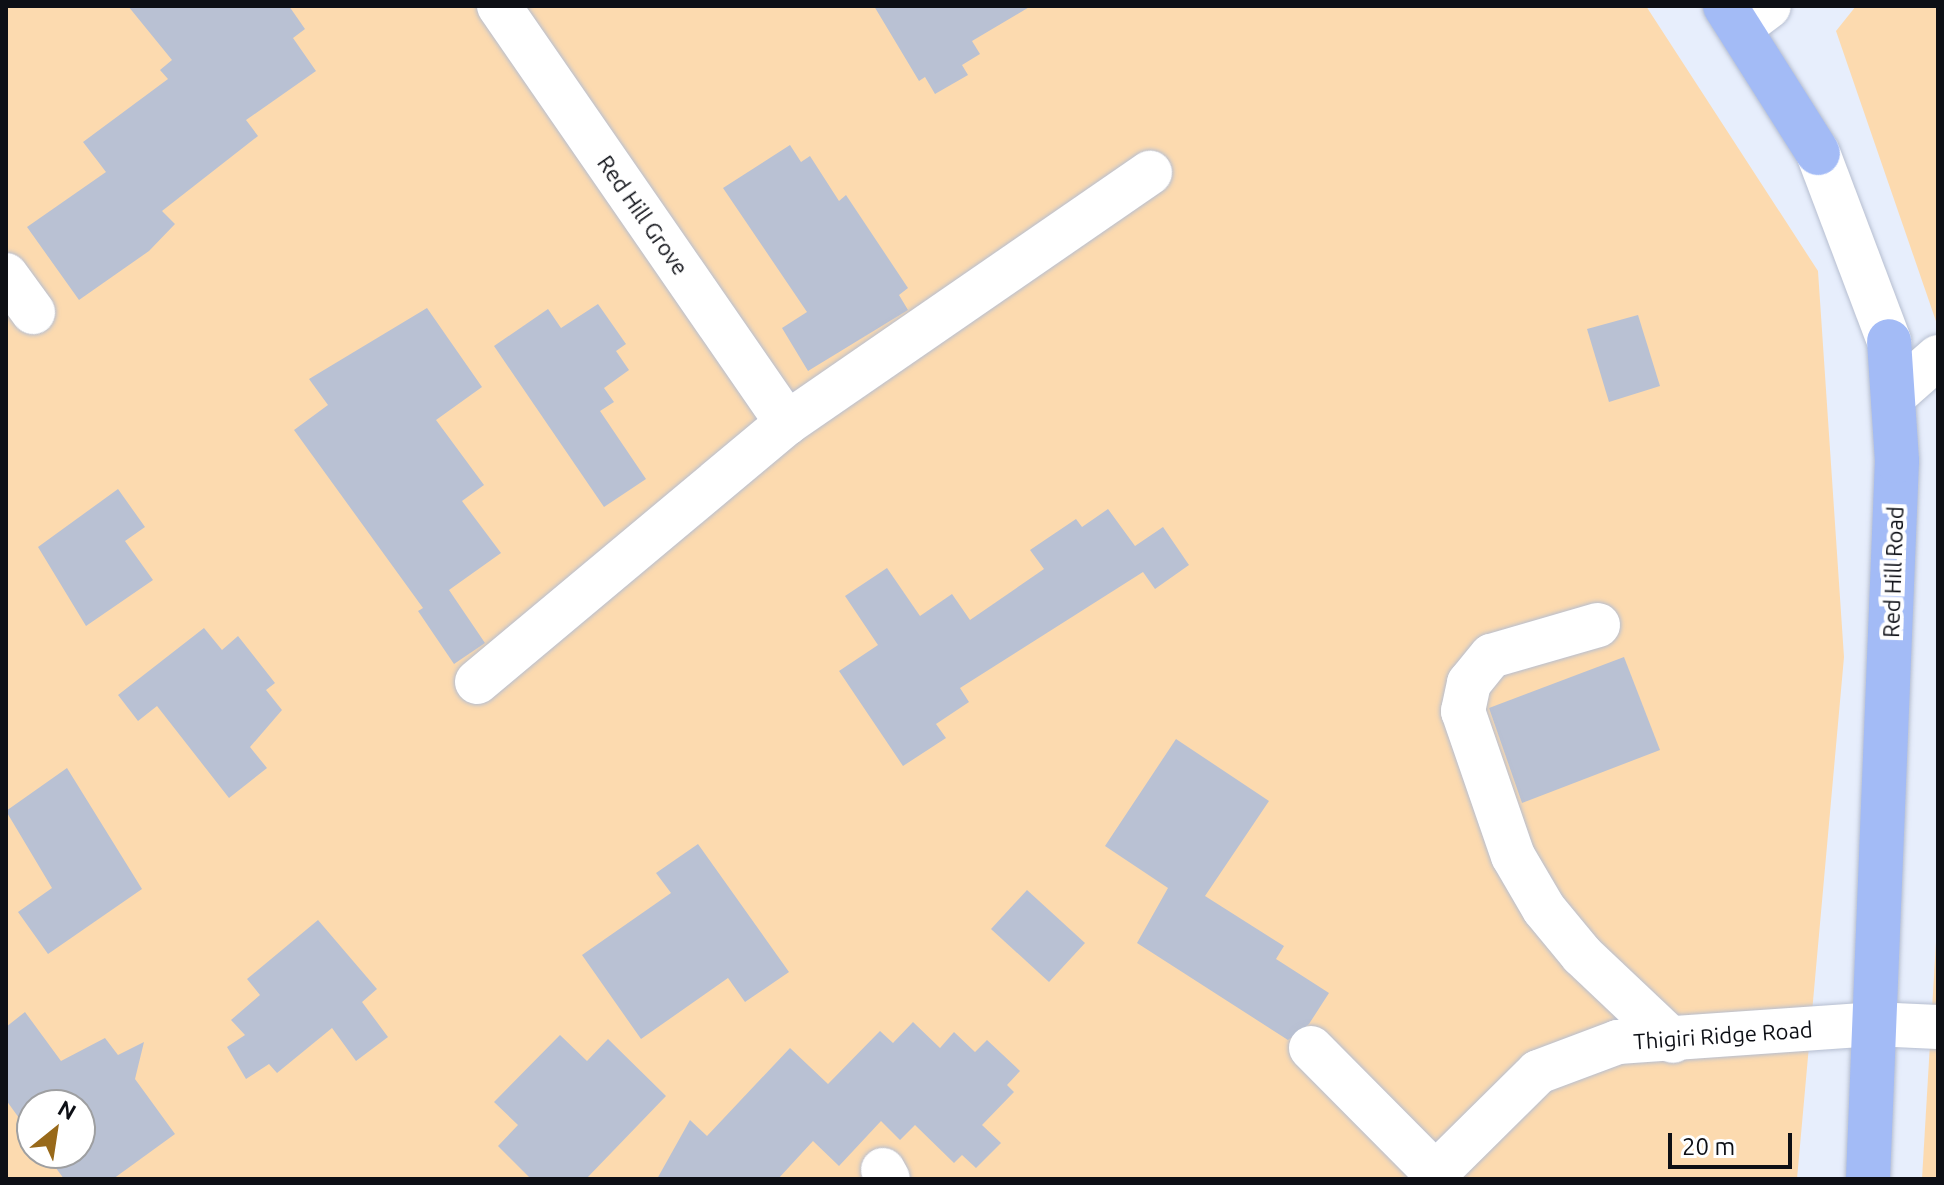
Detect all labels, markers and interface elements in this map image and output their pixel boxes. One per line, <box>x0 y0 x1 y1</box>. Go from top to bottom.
street label: Red Hill Grove <box>592 150 694 280</box>
street label: Red Hill Road <box>1878 506 1908 638</box>
street label: Thigiri Ridge Road <box>1633 1016 1813 1054</box>
north arrow <box>16 1089 96 1169</box>
text: N <box>54 1095 81 1124</box>
scale bar <box>1672 1117 1796 1167</box>
text: 20 m <box>1682 1133 1735 1160</box>

